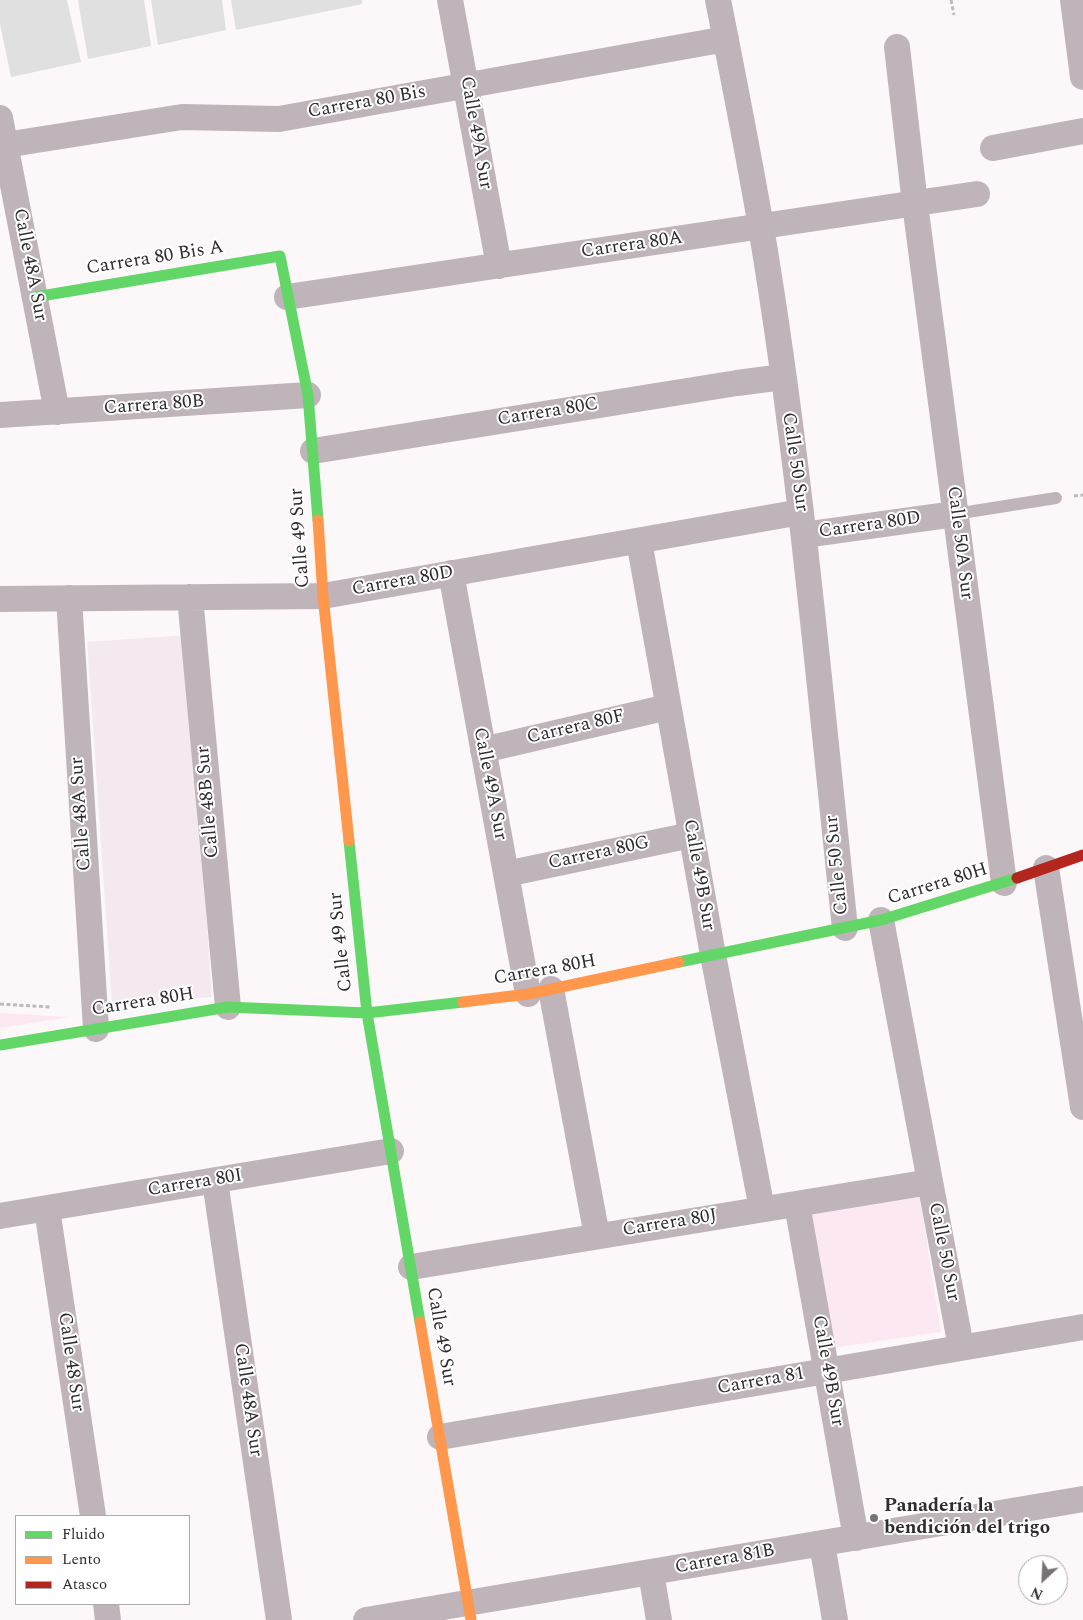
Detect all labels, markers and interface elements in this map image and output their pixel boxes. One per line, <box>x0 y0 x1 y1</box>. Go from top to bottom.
street label: Calle 49A Sur <box>454 75 496 191</box>
street label: Carrera 80 Bis <box>306 81 428 125</box>
street label: Calle 48A Sur <box>7 207 51 323</box>
street label: Carrera 80A <box>580 228 684 264</box>
street label: Carrera 80 Bis A <box>85 237 225 281</box>
street label: Carrera 80B <box>103 391 205 421</box>
street label: Carrera 80C <box>496 394 600 432</box>
street label: Calle 50 Sur <box>776 411 812 513</box>
street label: Calle 50A Sur <box>941 485 977 601</box>
street label: Calle 49 Sur <box>286 487 316 589</box>
street label: Carrera 80D <box>817 508 923 544</box>
street label: Carrera 80D <box>350 562 456 602</box>
street label: Carrera 80F <box>525 706 627 750</box>
street label: Calle 49A Sur <box>467 726 511 842</box>
street label: Calle 48B Sur <box>193 745 225 859</box>
street label: Calle 48A Sur <box>67 756 97 872</box>
street label: Calle 50 Sur <box>821 814 855 916</box>
street label: Calle 49B Sur <box>677 818 719 932</box>
street label: Carrera 80G <box>546 832 652 876</box>
street label: Carrera 80H <box>885 859 991 911</box>
street label: Calle 49 Sur <box>325 891 359 993</box>
street label: Carrera 80H <box>492 951 598 991</box>
street label: Carrera 80H <box>90 984 196 1022</box>
street label: Carrera 80I <box>146 1165 244 1203</box>
street label: Calle 50 Sur <box>922 1201 964 1303</box>
street label: Carrera 80J <box>621 1205 719 1243</box>
street label: Calle 49 Sur <box>420 1286 460 1388</box>
street label: Calle 48 Sur <box>52 1311 88 1413</box>
street label: Calle 49B Sur <box>806 1314 848 1428</box>
street label: Calle 48A Sur <box>228 1342 266 1458</box>
street label: Carrera 81 <box>716 1363 806 1401</box>
place label: Panadería la bendición del trigo <box>884 1496 1050 1540</box>
marker: Panadería la bendición del trigo <box>868 1512 880 1524</box>
legend <box>15 1515 190 1605</box>
text: Fluido <box>62 1523 105 1546</box>
street label: Carrera 81B <box>673 1540 777 1580</box>
text: Lento <box>62 1548 101 1571</box>
north arrow <box>1018 1555 1068 1605</box>
text: Atasco <box>62 1573 107 1596</box>
text: N <box>1027 1581 1046 1605</box>

